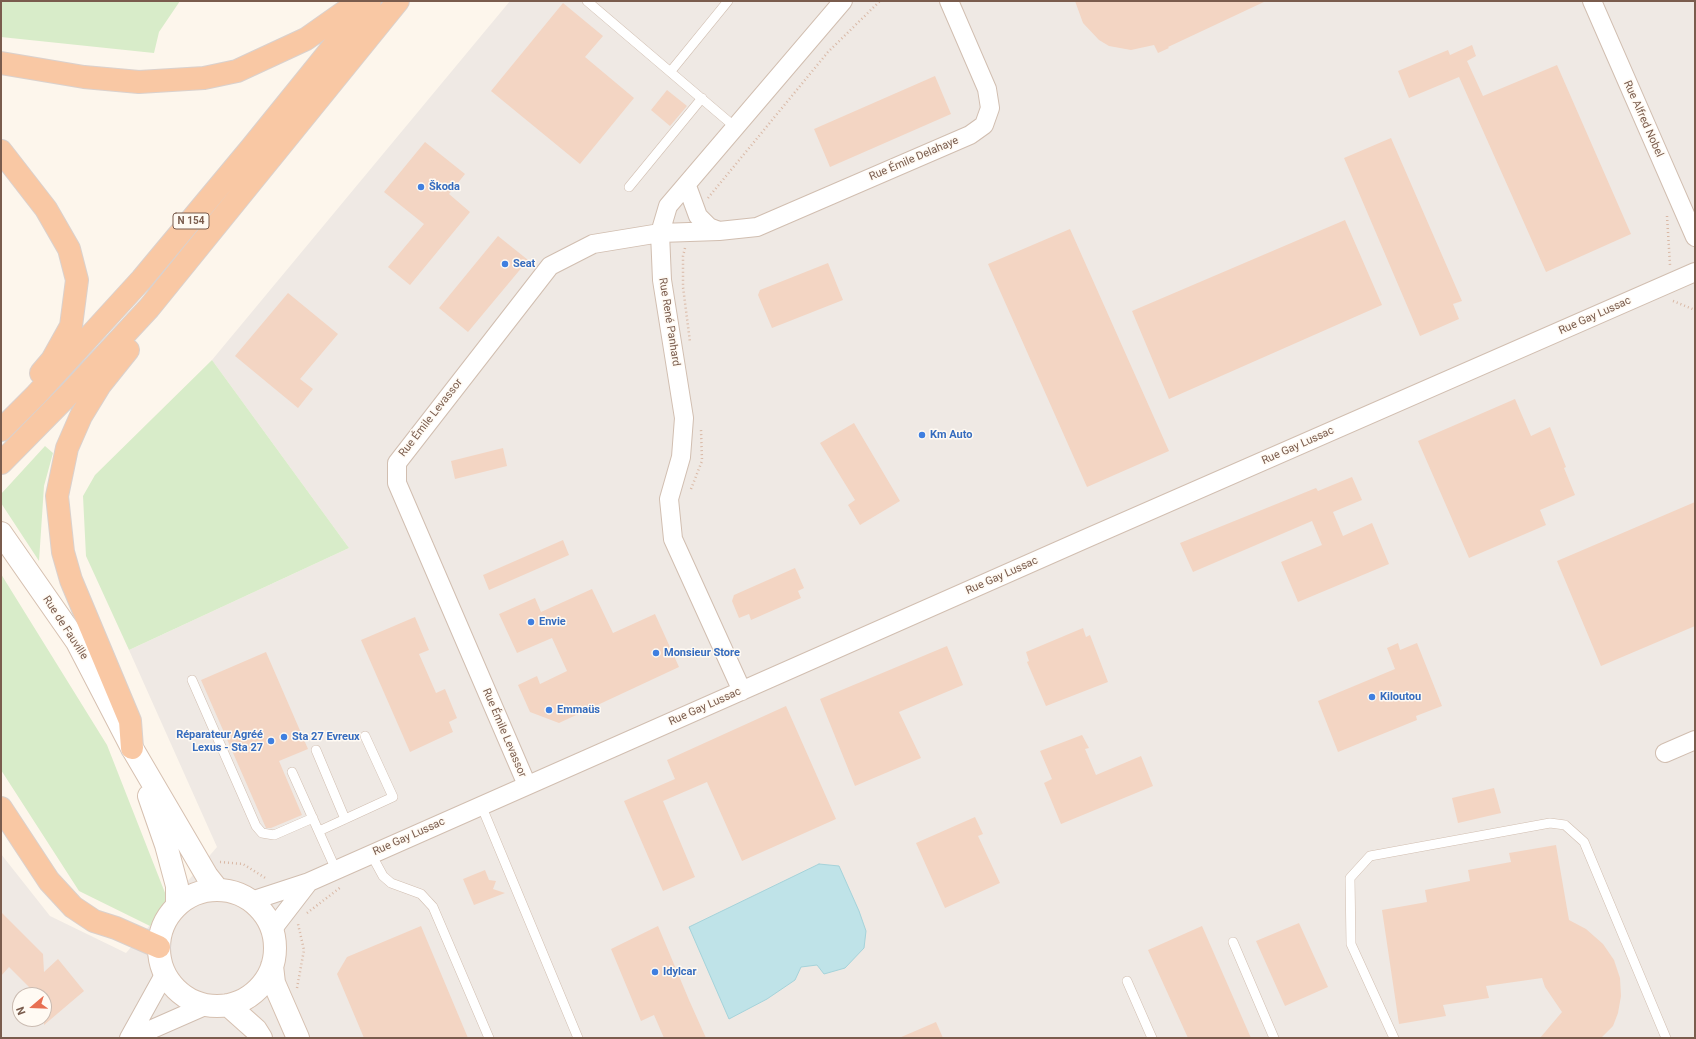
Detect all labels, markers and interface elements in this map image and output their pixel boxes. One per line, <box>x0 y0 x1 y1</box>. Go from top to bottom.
street label: Rue Alfred Nobel <box>1620 79 1666 159</box>
street label: Rue Émile Delahaye <box>867 134 961 184</box>
place label: Škoda <box>429 180 460 194</box>
marker: Škoda <box>416 182 426 192</box>
road number: N 154 <box>173 213 209 229</box>
place label: Seat <box>513 257 535 271</box>
marker: Seat <box>500 259 510 269</box>
street label: Rue René Panhard <box>655 277 683 367</box>
street label: Rue Gay Lussac <box>1557 294 1633 338</box>
street label: Rue Émile Levassor <box>396 376 466 460</box>
street label: Rue Gay Lussac <box>1260 424 1336 468</box>
place label: Km Auto <box>930 428 972 442</box>
marker: Km Auto <box>917 430 927 440</box>
street label: Rue Gay Lussac <box>964 554 1040 598</box>
street label: Rue de Fauville <box>40 594 90 662</box>
place label: Envie <box>539 615 566 629</box>
marker: Envie <box>526 617 536 627</box>
place label: Monsieur Store <box>664 646 740 660</box>
marker: Monsieur Store <box>651 648 661 658</box>
street label: Rue Gay Lussac <box>667 685 743 729</box>
street label: Rue Émile Levassor <box>479 686 529 780</box>
place label: Kiloutou <box>1380 690 1421 704</box>
marker: Kiloutou <box>1367 692 1377 702</box>
place label: Emmaüs <box>557 703 600 717</box>
marker: Emmaüs <box>544 705 554 715</box>
place label: Réparateur Agréé Lexus - Sta 27 <box>176 728 263 754</box>
place label: Sta 27 Evreux <box>292 730 360 744</box>
marker: Sta 27 Evreux <box>279 732 289 742</box>
marker: Réparateur Agréé Lexus - Sta 27 <box>266 736 276 746</box>
street label: Rue Gay Lussac <box>371 815 447 859</box>
place label: Idylcar <box>663 965 697 979</box>
marker: Idylcar <box>650 967 660 977</box>
north arrow <box>12 987 52 1027</box>
text: N <box>14 1005 29 1017</box>

